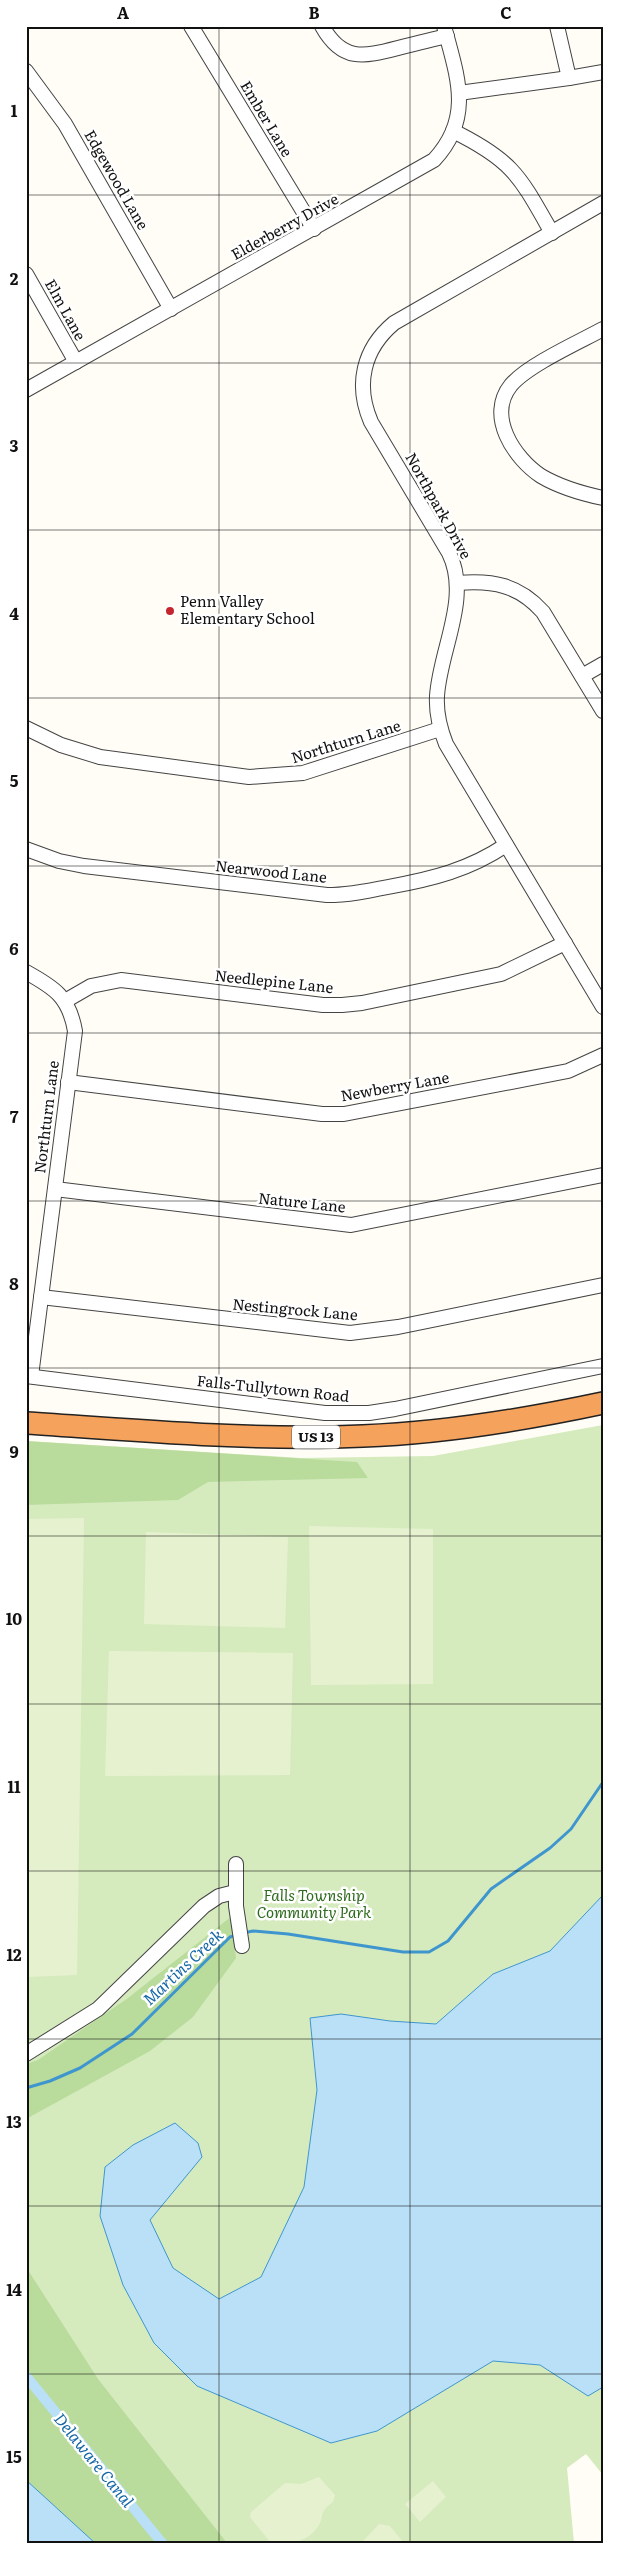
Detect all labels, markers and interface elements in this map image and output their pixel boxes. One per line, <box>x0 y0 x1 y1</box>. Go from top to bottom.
text: A <box>117 0 129 24</box>
text: B <box>308 0 320 24</box>
text: C <box>500 0 512 24</box>
street label: Ember Lane <box>235 76 299 161</box>
text: 1 <box>11 98 18 122</box>
street label: Edgewood Lane <box>79 125 155 234</box>
street label: Elderberry Drive <box>226 186 342 265</box>
text: 2 <box>10 266 19 290</box>
street label: Elm Lane <box>40 274 93 344</box>
text: 3 <box>10 433 19 457</box>
street label: Northpark Drive <box>400 448 478 563</box>
place label: Penn Valley Elementary School <box>180 589 315 629</box>
text: 4 <box>9 601 19 625</box>
marker: Penn Valley Elementary School <box>164 605 176 617</box>
street label: Northturn Lane <box>288 713 403 768</box>
text: 5 <box>10 768 19 792</box>
street label: Nearwood Lane <box>214 853 328 888</box>
text: 6 <box>9 936 19 960</box>
street label: Needlepine Lane <box>214 963 335 998</box>
street label: Northturn Lane <box>27 1059 64 1175</box>
street label: Newberry Lane <box>339 1065 451 1106</box>
text: 7 <box>10 1104 19 1128</box>
street label: Nature Lane <box>257 1185 347 1218</box>
text: 8 <box>9 1271 19 1295</box>
street label: Nestingrock Lane <box>232 1292 359 1325</box>
street label: Falls-Tullytown Road <box>196 1368 351 1407</box>
road number: US 13 <box>292 1425 340 1448</box>
text: 9 <box>9 1439 19 1463</box>
text: 10 <box>6 1606 22 1630</box>
text: 11 <box>7 1774 21 1798</box>
park label: Falls Township Community Park <box>257 1883 372 1923</box>
water label: Martins Creek <box>137 1923 228 2010</box>
text: 12 <box>6 1942 22 1966</box>
text: 13 <box>6 2109 22 2133</box>
text: 14 <box>6 2277 22 2301</box>
water label: Delaware Canal <box>49 2407 141 2512</box>
text: 15 <box>6 2444 22 2468</box>

